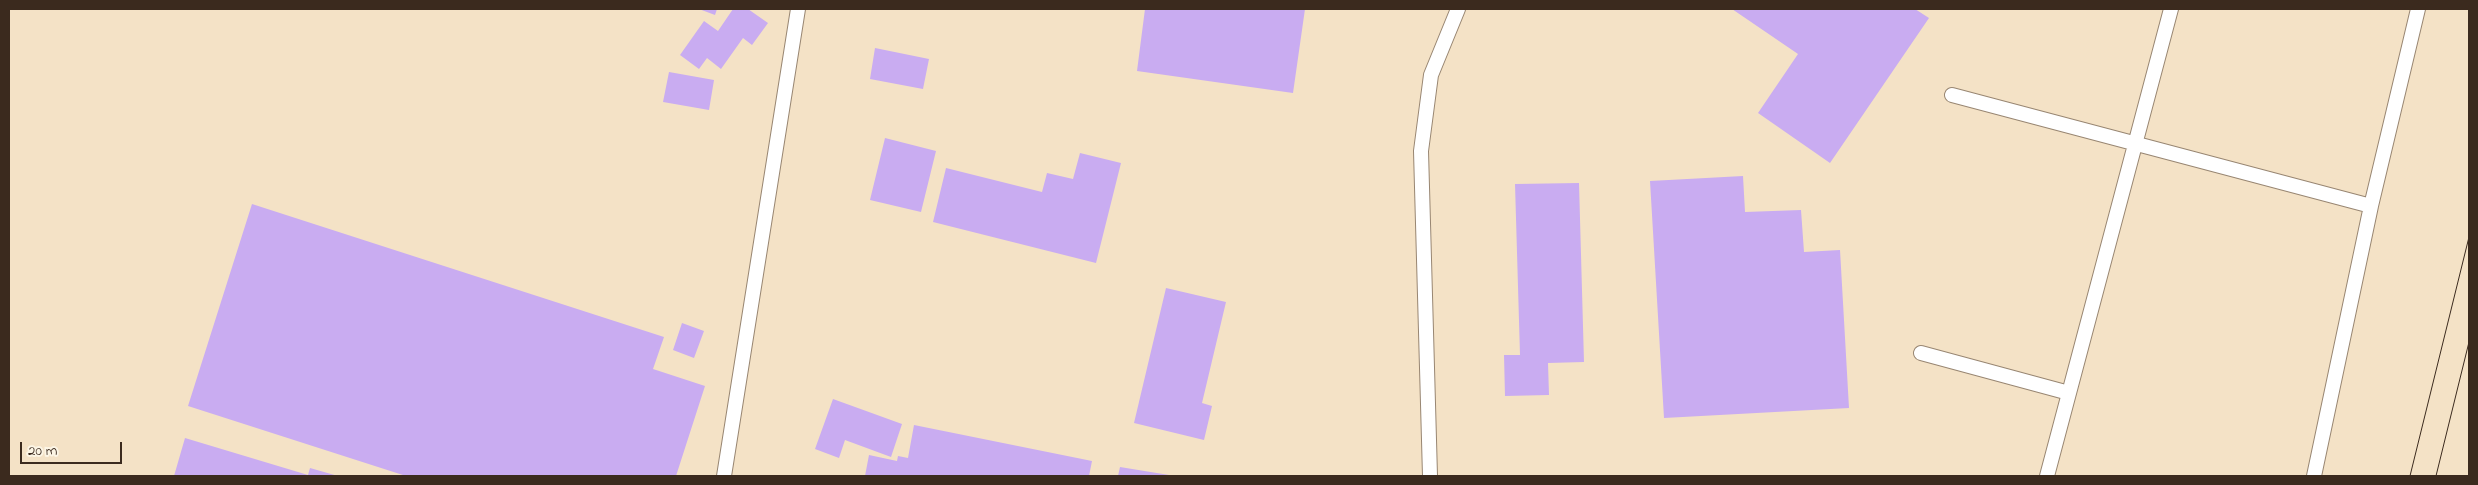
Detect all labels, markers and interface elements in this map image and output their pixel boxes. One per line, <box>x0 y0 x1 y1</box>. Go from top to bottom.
scale bar <box>22 432 125 464</box>
text: 20 m <box>28 440 57 462</box>

